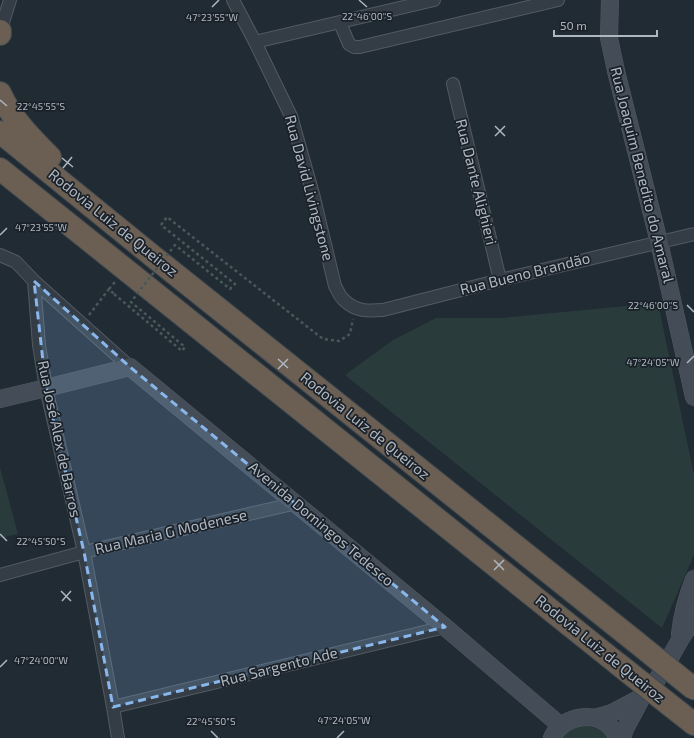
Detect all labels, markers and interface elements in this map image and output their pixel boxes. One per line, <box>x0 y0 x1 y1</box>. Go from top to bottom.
text: 22°46'00"S <box>342 10 392 22</box>
text: 47°23'55"W <box>186 11 238 23</box>
scale bar <box>554 12 657 38</box>
text: 50 m <box>560 18 587 32</box>
street label: Rua Joaquim Benedito do Amaral <box>607 65 679 285</box>
text: 22°45'55"S <box>17 100 66 112</box>
street label: Rua David Livingstone <box>282 113 338 263</box>
street label: Rua Dante Alighieri <box>453 117 501 247</box>
street label: Rodovia Luiz de Queiroz <box>45 164 182 281</box>
text: 47°23'55"W <box>15 221 67 233</box>
street label: Rua Bueno Brandão <box>458 248 592 298</box>
text: 22°46'00"S <box>628 299 678 311</box>
text: 47°24'05"W <box>626 356 680 368</box>
street label: Rua José Alex de Barros <box>35 359 85 519</box>
street label: Rodovia Luiz de Queiroz <box>297 367 434 484</box>
street label: Avenida Domingos Tedesco <box>245 457 398 589</box>
street label: Rua Maria G Modenese <box>93 505 249 557</box>
text: 22°45'50"S <box>17 535 66 547</box>
street label: Rodovia Luiz de Queiroz <box>532 590 669 707</box>
street label: Rua Sargento Ade <box>218 643 339 689</box>
text: 47°24'00"W <box>14 654 68 666</box>
text: 47°24'05"W <box>317 714 371 726</box>
text: 22°45'50"S <box>187 715 236 727</box>

